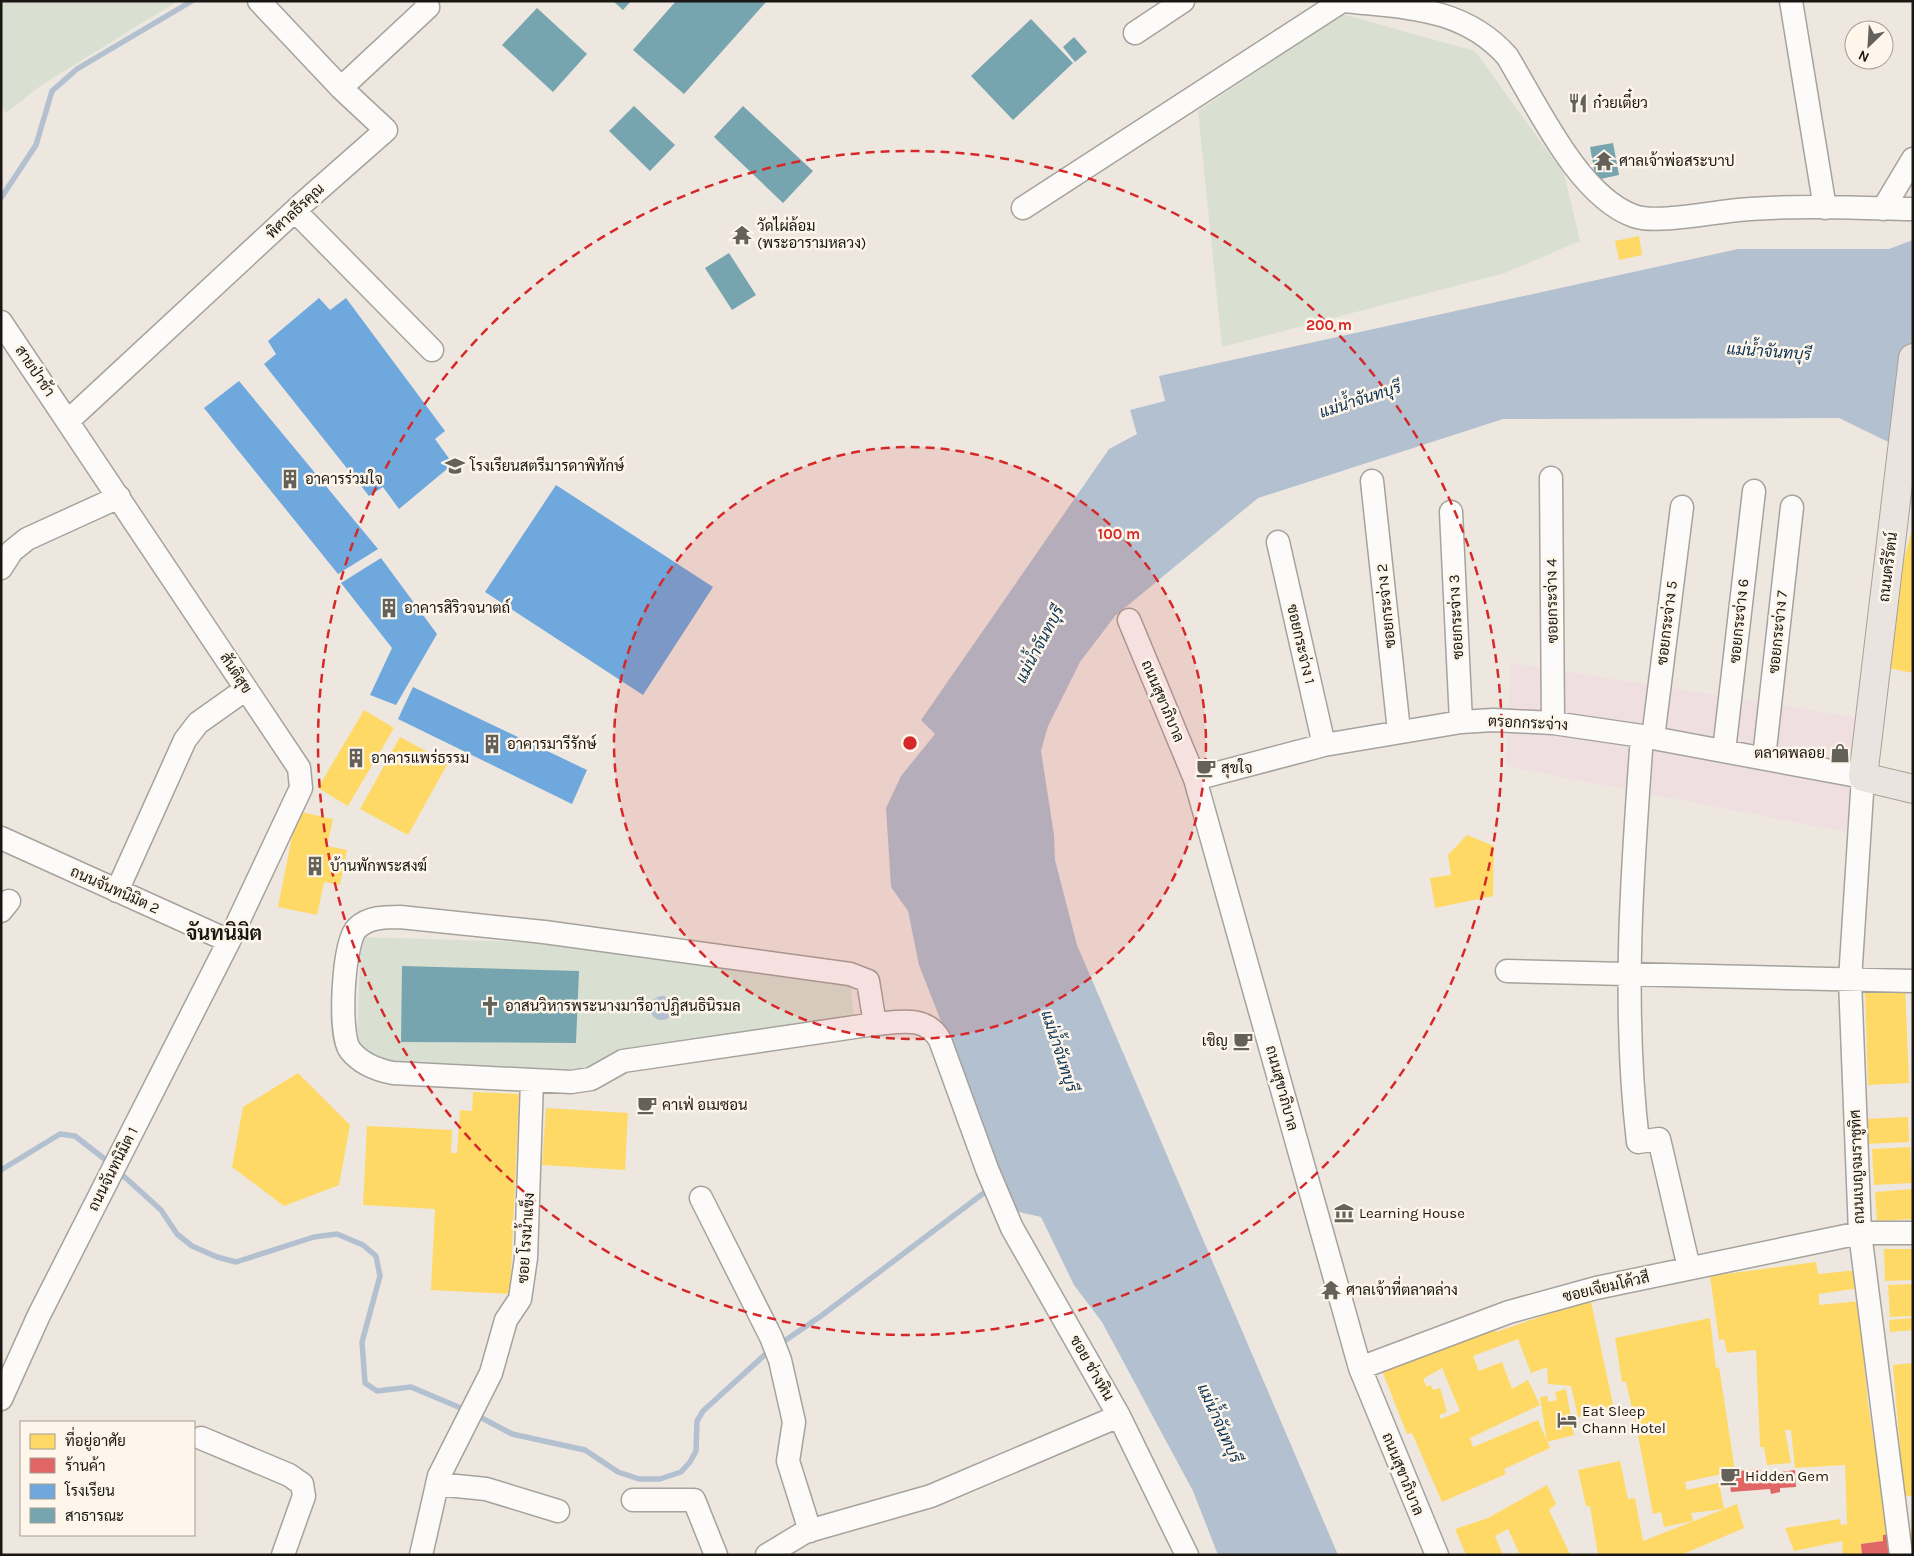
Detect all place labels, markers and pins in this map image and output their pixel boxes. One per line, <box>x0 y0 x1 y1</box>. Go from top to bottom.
place label: ก๋วยเตี๋ยว <box>1593 88 1648 112</box>
restaurant icon: ก๋วยเตี๋ยว <box>1567 92 1589 114</box>
temple icon: ศาลเจ้าพ่อสระบาป <box>1593 150 1615 172</box>
place label: ศาลเจ้าพ่อสระบาป <box>1619 151 1735 170</box>
place label: วัดไผ่ล้อม (พระอารามหลวง) <box>757 216 866 252</box>
temple icon: วัดไผ่ล้อม (พระอารามหลวง) <box>731 224 753 246</box>
school or university icon: โรงเรียนสตรีมารดาพิทักษ์ <box>444 455 466 477</box>
place label: โรงเรียนสตรีมารดาพิทักษ์ <box>469 456 625 475</box>
building icon: อาคารร่วมใจ <box>279 468 301 490</box>
place label: อาคารร่วมใจ <box>305 469 383 488</box>
building icon: อาคารสิริวจนาตถ์ <box>378 597 400 619</box>
place label: อาคารสิริวจนาตถ์ <box>404 598 510 617</box>
building icon: อาคารมารีรักษ์ <box>481 733 503 755</box>
place label: อาคารมารีรักษ์ <box>507 734 597 753</box>
centre of rings <box>901 734 919 752</box>
shop icon: ตลาดพลอย <box>1829 742 1851 764</box>
place label: ตลาดพลอย <box>1754 744 1825 762</box>
building icon: อาคารแพร่ธรรม <box>345 747 367 769</box>
place label: อาคารแพร่ธรรม <box>371 748 469 767</box>
cafe icon: สุขใจ <box>1195 757 1217 779</box>
place label: สุขใจ <box>1221 758 1253 779</box>
building icon: บ้านพักพระสงฆ์ <box>304 855 326 877</box>
place label: บ้านพักพระสงฆ์ <box>330 856 427 875</box>
church icon: อาสนวิหารพระนางมารีอาปฏิสนธินิรมล <box>479 995 501 1017</box>
place label: อาสนวิหารพระนางมารีอาปฏิสนธินิรมล <box>505 996 741 1016</box>
cafe icon: เชิญ <box>1232 1030 1254 1052</box>
place label: เชิญ <box>1202 1032 1228 1050</box>
cafe icon: คาเฟ่ อเมซอน <box>636 1094 658 1116</box>
place label: คาเฟ่ อเมซอน <box>662 1095 748 1114</box>
museum icon: Learning House <box>1333 1202 1355 1224</box>
place label: Learning House <box>1359 1204 1465 1222</box>
place label: ศาลเจ้าที่ตลาดล่าง <box>1346 1275 1458 1299</box>
temple icon: ศาลเจ้าที่ตลาดล่าง <box>1320 1279 1342 1301</box>
place label: Eat Sleep Chann Hotel <box>1582 1402 1666 1437</box>
hotel icon: Eat Sleep Chann Hotel <box>1556 1409 1578 1431</box>
cafe icon: Hidden Gem <box>1719 1465 1741 1487</box>
place label: Hidden Gem <box>1745 1467 1829 1485</box>

